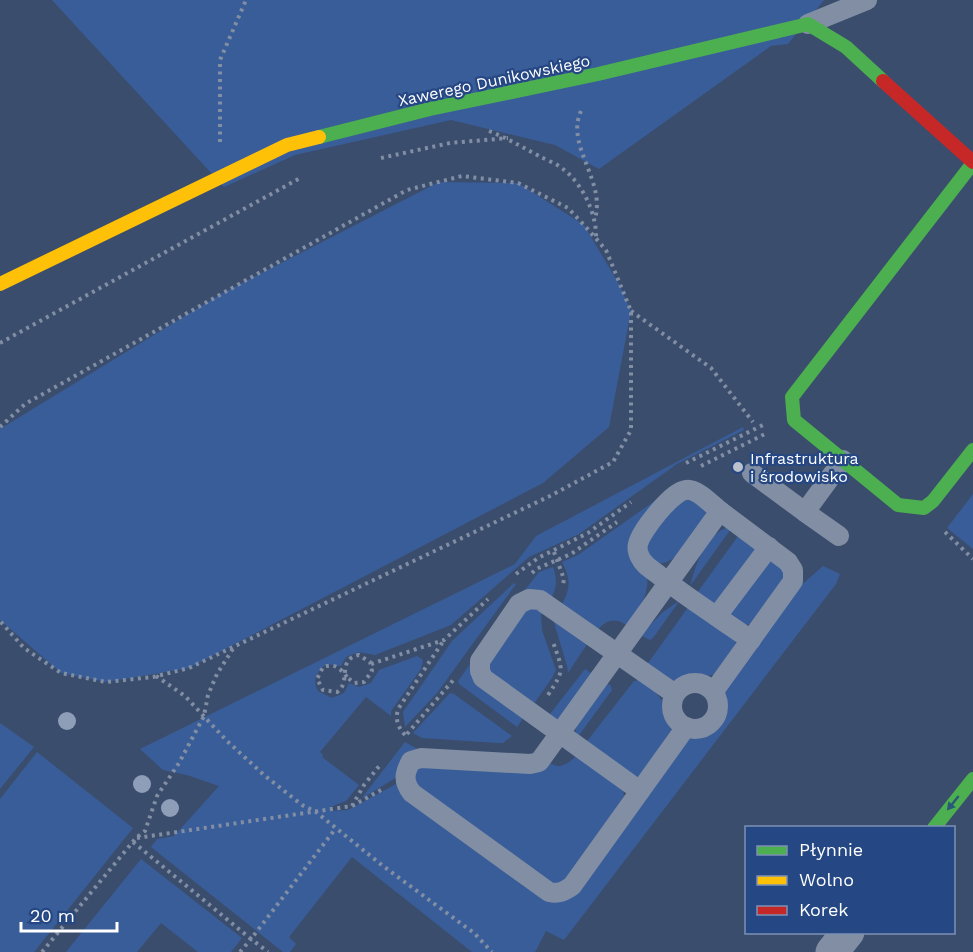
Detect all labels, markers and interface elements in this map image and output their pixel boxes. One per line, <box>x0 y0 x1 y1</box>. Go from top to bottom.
street label: Xawerego Dunikowskiego <box>396 51 592 110</box>
place label: Infrastruktura i środowisko <box>750 449 859 486</box>
marker: Infrastruktura i środowisko <box>731 460 745 474</box>
one-way arrow <box>948 796 960 811</box>
legend <box>745 826 955 934</box>
text: Płynnie <box>799 839 863 860</box>
text: Wolno <box>799 869 854 890</box>
scale bar <box>21 895 117 933</box>
text: Korek <box>799 899 849 920</box>
text: 20 m <box>30 905 75 926</box>

